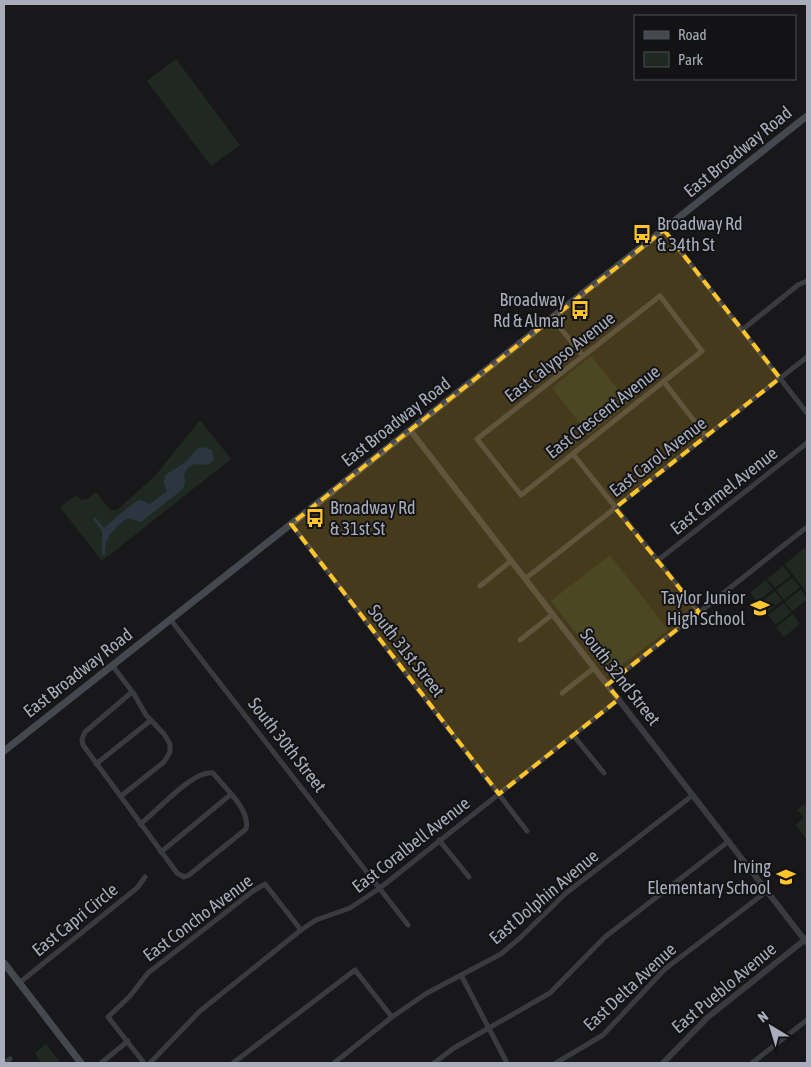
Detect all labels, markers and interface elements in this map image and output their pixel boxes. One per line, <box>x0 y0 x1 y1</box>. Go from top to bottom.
legend <box>634 15 796 80</box>
text: Road <box>678 26 707 43</box>
text: Park <box>678 51 703 68</box>
street label: East Broadway Road <box>680 102 796 201</box>
place label: Broadway Rd & 34th St <box>657 213 743 255</box>
bus stop icon: Broadway Rd & 34th St <box>631 223 653 245</box>
place label: Broadway Rd & Almar <box>493 289 566 331</box>
bus stop icon: Broadway Rd & Almar <box>569 299 591 321</box>
street label: East Calypso Avenue <box>500 307 619 406</box>
street label: East Crescent Avenue <box>541 361 664 463</box>
street label: East Broadway Road <box>337 373 454 471</box>
street label: East Carol Avenue <box>605 412 710 501</box>
street label: East Carmel Avenue <box>666 442 781 539</box>
place label: Broadway Rd & 31st St <box>330 497 416 539</box>
bus stop icon: Broadway Rd & 31st St <box>304 507 326 529</box>
place label: Taylor Junior High School <box>661 587 746 629</box>
school or university icon: Taylor Junior High School <box>749 597 771 619</box>
street label: South 31st Street <box>364 600 449 701</box>
street label: East Broadway Road <box>19 624 136 722</box>
street label: South 32nd Street <box>576 624 665 729</box>
street label: South 30th Street <box>244 693 331 796</box>
street label: East Coralbell Avenue <box>348 792 474 897</box>
street label: East Dolphin Avenue <box>485 845 602 948</box>
place label: Irving Elementary School <box>647 856 771 898</box>
school or university icon: Irving Elementary School <box>775 866 797 888</box>
street label: East Concho Avenue <box>139 870 257 966</box>
street label: East Capri Circle <box>28 879 122 960</box>
street label: East Delta Avenue <box>579 938 680 1035</box>
street label: East Pueblo Avenue <box>667 938 780 1037</box>
north arrow <box>746 1002 796 1052</box>
text: N <box>755 1008 771 1026</box>

